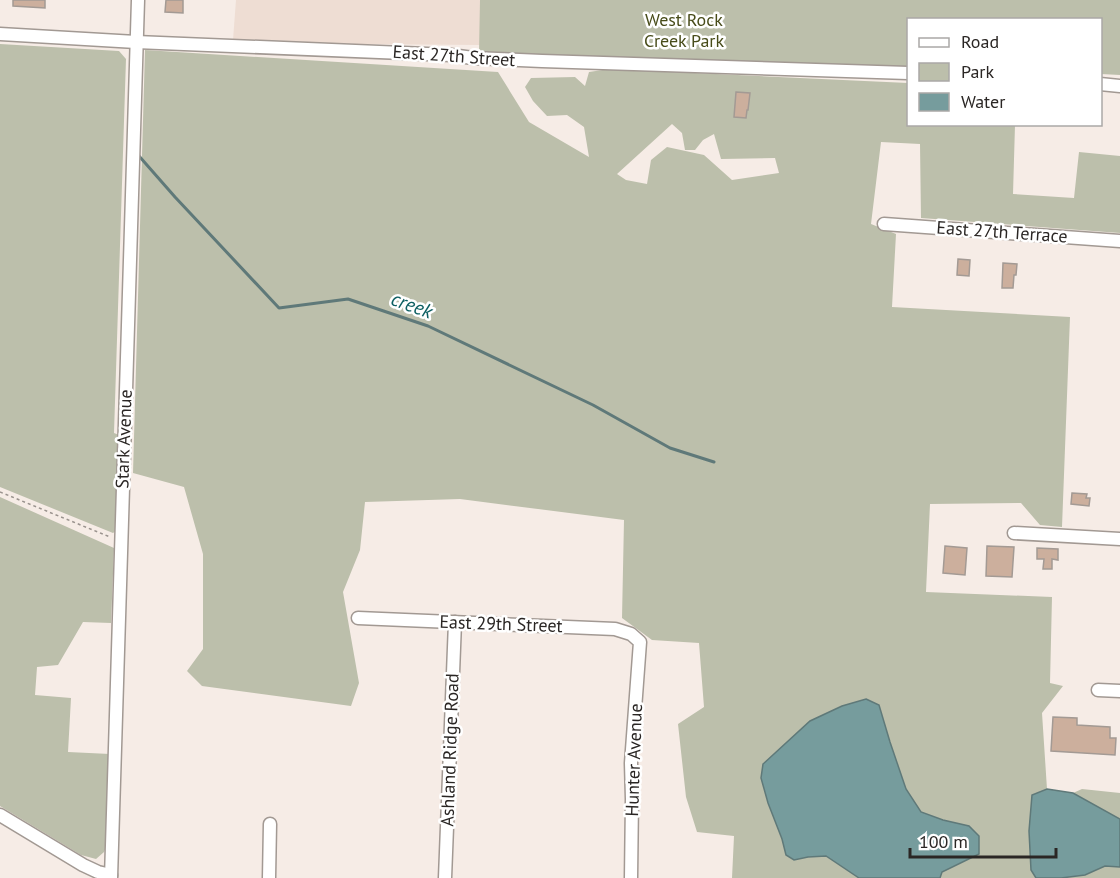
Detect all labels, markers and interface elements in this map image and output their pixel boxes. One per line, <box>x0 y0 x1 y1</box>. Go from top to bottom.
park label: West Rock Creek Park <box>644 8 724 52</box>
legend <box>907 18 1102 126</box>
text: Road <box>961 30 999 53</box>
street label: East 27th Street <box>392 40 516 71</box>
text: Park <box>961 60 994 83</box>
text: Water <box>961 90 1005 113</box>
street label: East 27th Terrace <box>936 215 1068 248</box>
water label: creek <box>388 286 437 325</box>
street label: Stark Avenue <box>110 389 137 489</box>
street label: East 29th Street <box>439 610 563 637</box>
street label: Ashland Ridge Road <box>435 673 464 827</box>
street label: Hunter Avenue <box>620 703 647 817</box>
scale bar <box>910 821 1056 859</box>
text: 100 m <box>919 830 968 853</box>

